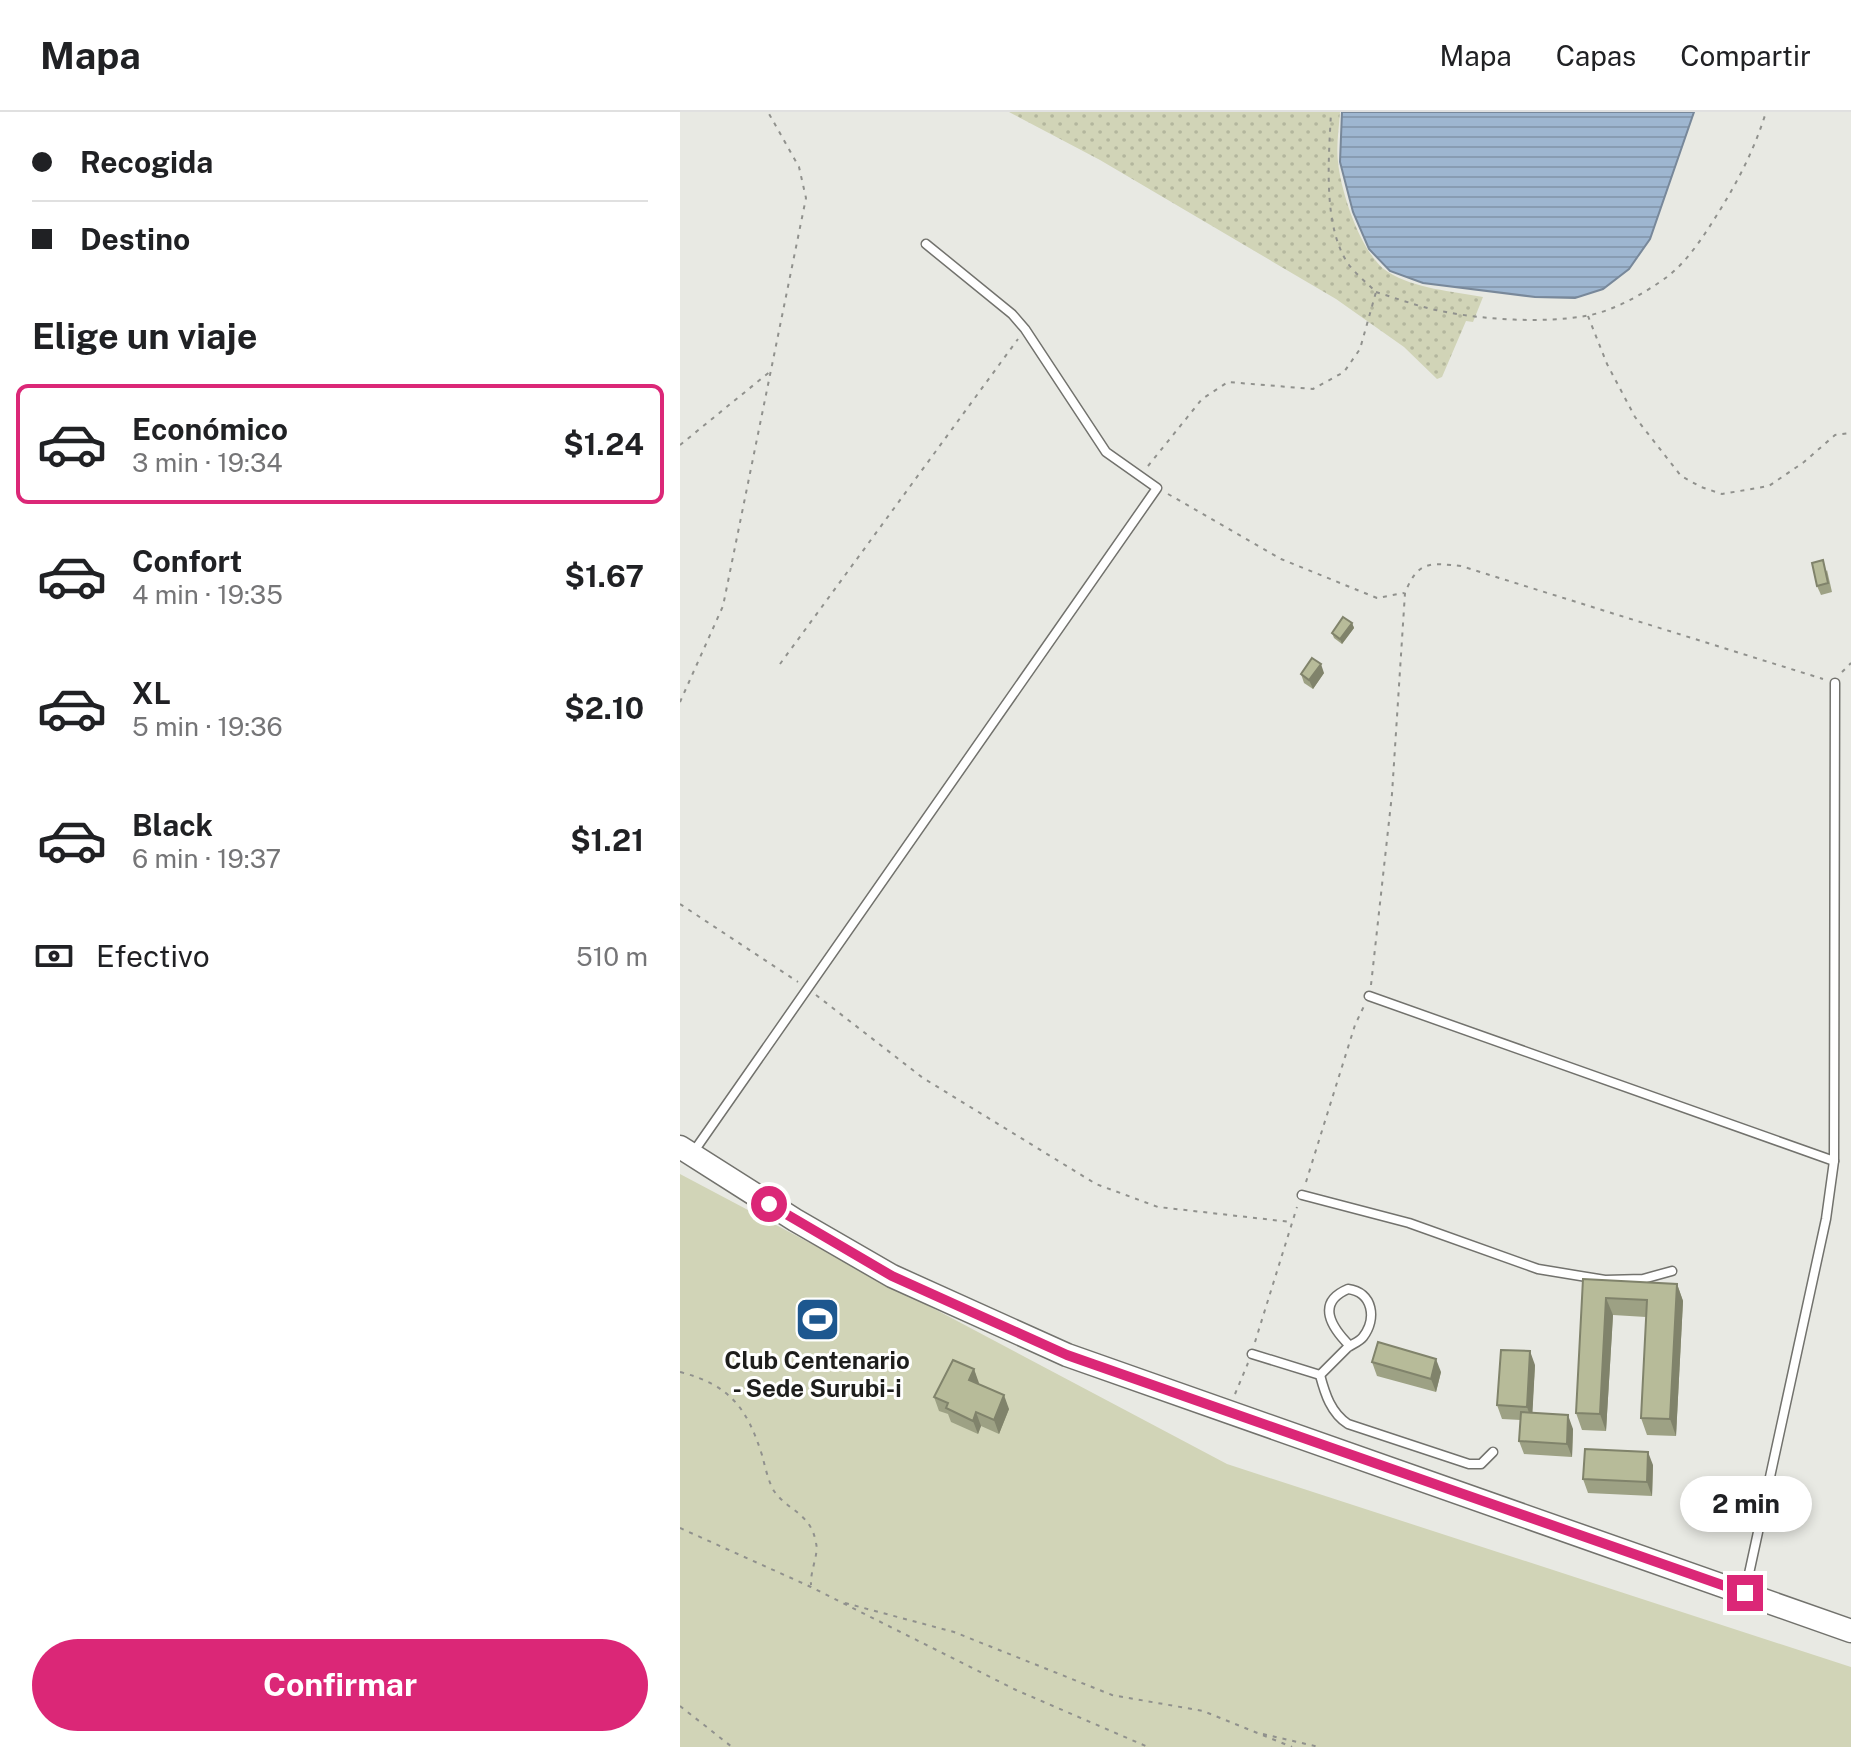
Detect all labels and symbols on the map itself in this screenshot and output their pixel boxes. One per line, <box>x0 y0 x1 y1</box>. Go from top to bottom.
route start <box>751 1186 787 1222</box>
sports icon: Club Centenario - Sede Surubi-i <box>793 1295 841 1343</box>
place label: Club Centenario - Sede Surubi-i <box>724 1346 910 1402</box>
callout: 2 min <box>1679 1477 1811 1533</box>
route end <box>1727 1575 1763 1611</box>

